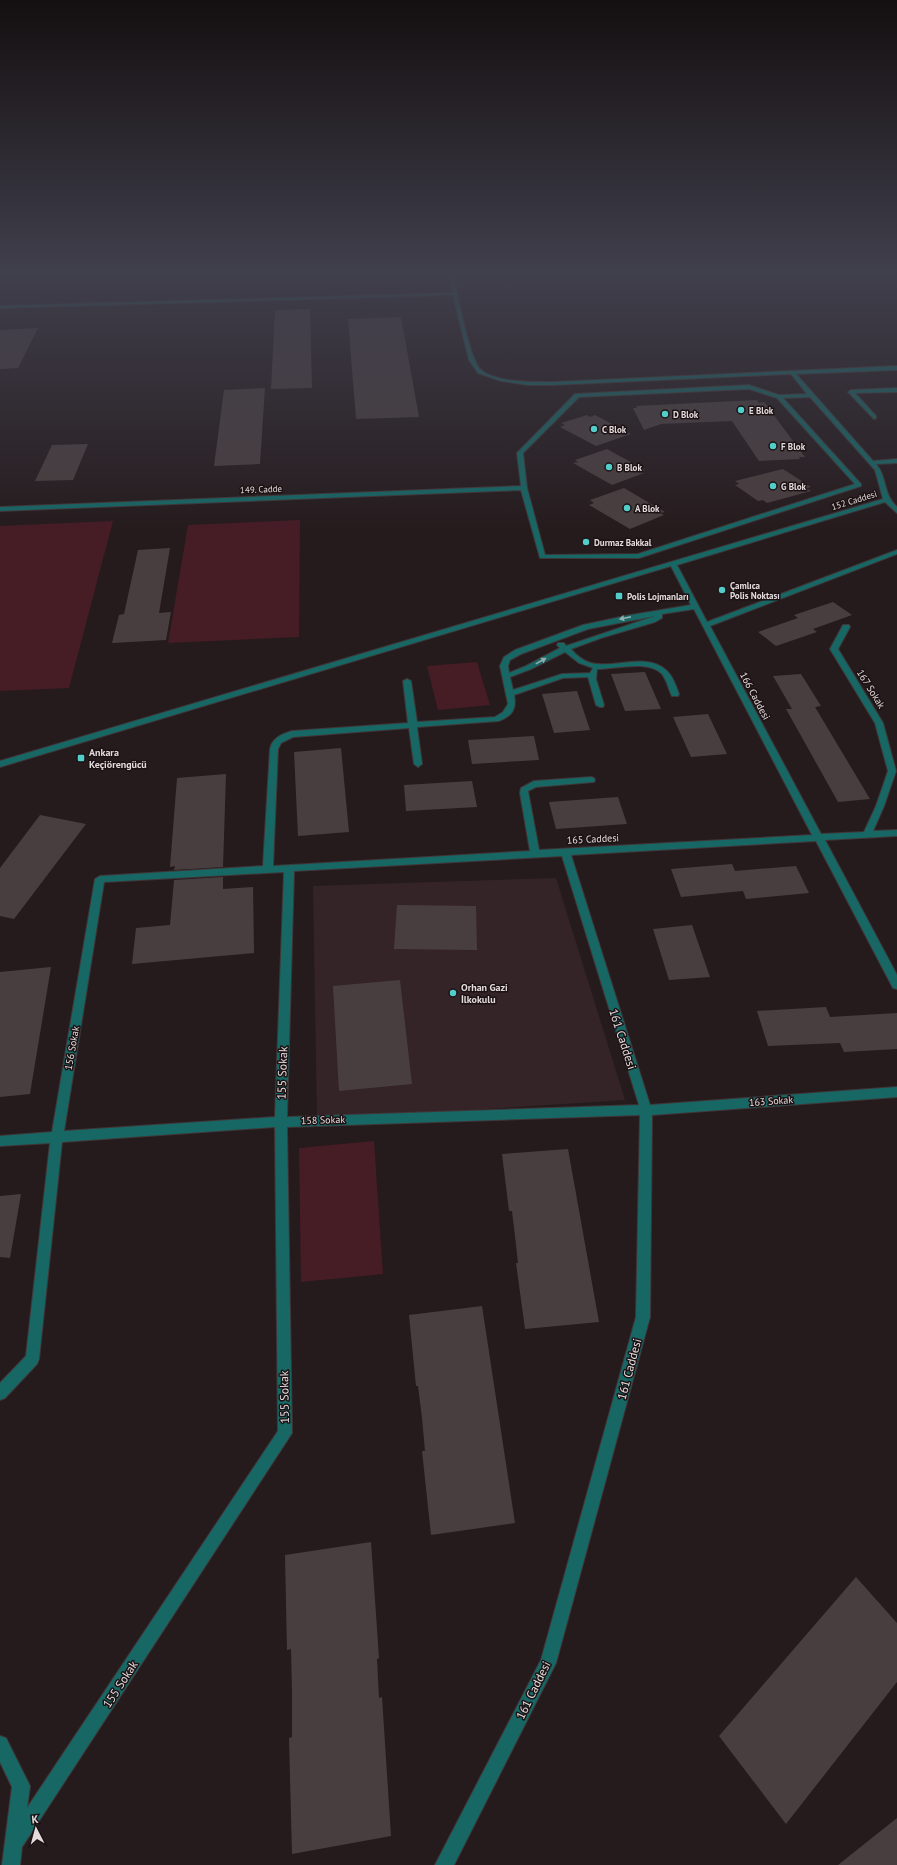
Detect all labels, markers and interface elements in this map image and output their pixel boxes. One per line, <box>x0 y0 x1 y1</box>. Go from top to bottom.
marker: E Blok <box>736 405 746 415</box>
place label: E Blok <box>749 405 774 416</box>
marker: D Blok <box>660 409 670 419</box>
place label: D Blok <box>673 409 699 420</box>
marker: C Blok <box>589 424 599 434</box>
place label: C Blok <box>602 424 627 435</box>
marker: F Blok <box>768 441 778 451</box>
place label: F Blok <box>781 441 806 452</box>
marker: B Blok <box>604 462 614 472</box>
place label: B Blok <box>617 462 642 473</box>
marker: G Blok <box>768 481 778 491</box>
place label: G Blok <box>781 481 807 492</box>
street label: 149. Cadde <box>240 483 283 495</box>
street label: 152 Caddesi <box>830 488 878 512</box>
marker: A Blok <box>622 503 632 513</box>
place label: A Blok <box>635 503 660 514</box>
marker: Durmaz Bakkal <box>581 537 591 547</box>
place label: Durmaz Bakkal <box>594 537 652 548</box>
place label: Çamlıca Polis Noktası <box>730 580 780 601</box>
marker: Çamlıca Polis Noktası <box>717 585 727 595</box>
marker: Polis Lojmanları <box>614 591 624 601</box>
place label: Polis Lojmanları <box>627 591 689 602</box>
one-way arrow <box>619 615 631 621</box>
one-way arrow <box>535 657 546 664</box>
street label: 167 Sokak <box>854 667 888 711</box>
street label: 166 Caddesi <box>737 670 773 722</box>
place label: Ankara Keçiörengücü <box>89 746 147 771</box>
marker: Ankara Keçiörengücü <box>76 753 86 763</box>
street label: 165 Caddesi <box>567 831 619 847</box>
place label: Orhan Gazi İlkokulu <box>461 981 508 1006</box>
marker: Orhan Gazi İlkokulu <box>448 988 458 998</box>
street label: 161 Caddesi <box>606 1007 640 1071</box>
street label: 156 Sokak <box>62 1025 82 1071</box>
street label: 155 Sokak <box>274 1046 290 1100</box>
street label: 163 Sokak <box>748 1093 794 1109</box>
street label: 158 Sokak <box>301 1113 346 1127</box>
street label: 161 Caddesi <box>614 1337 644 1401</box>
street label: 155 Sokak <box>276 1370 292 1424</box>
street label: 155 Sokak <box>99 1657 141 1710</box>
street label: 161 Caddesi <box>513 1659 553 1721</box>
north arrow <box>16 1809 56 1849</box>
text: K <box>31 1812 39 1826</box>

